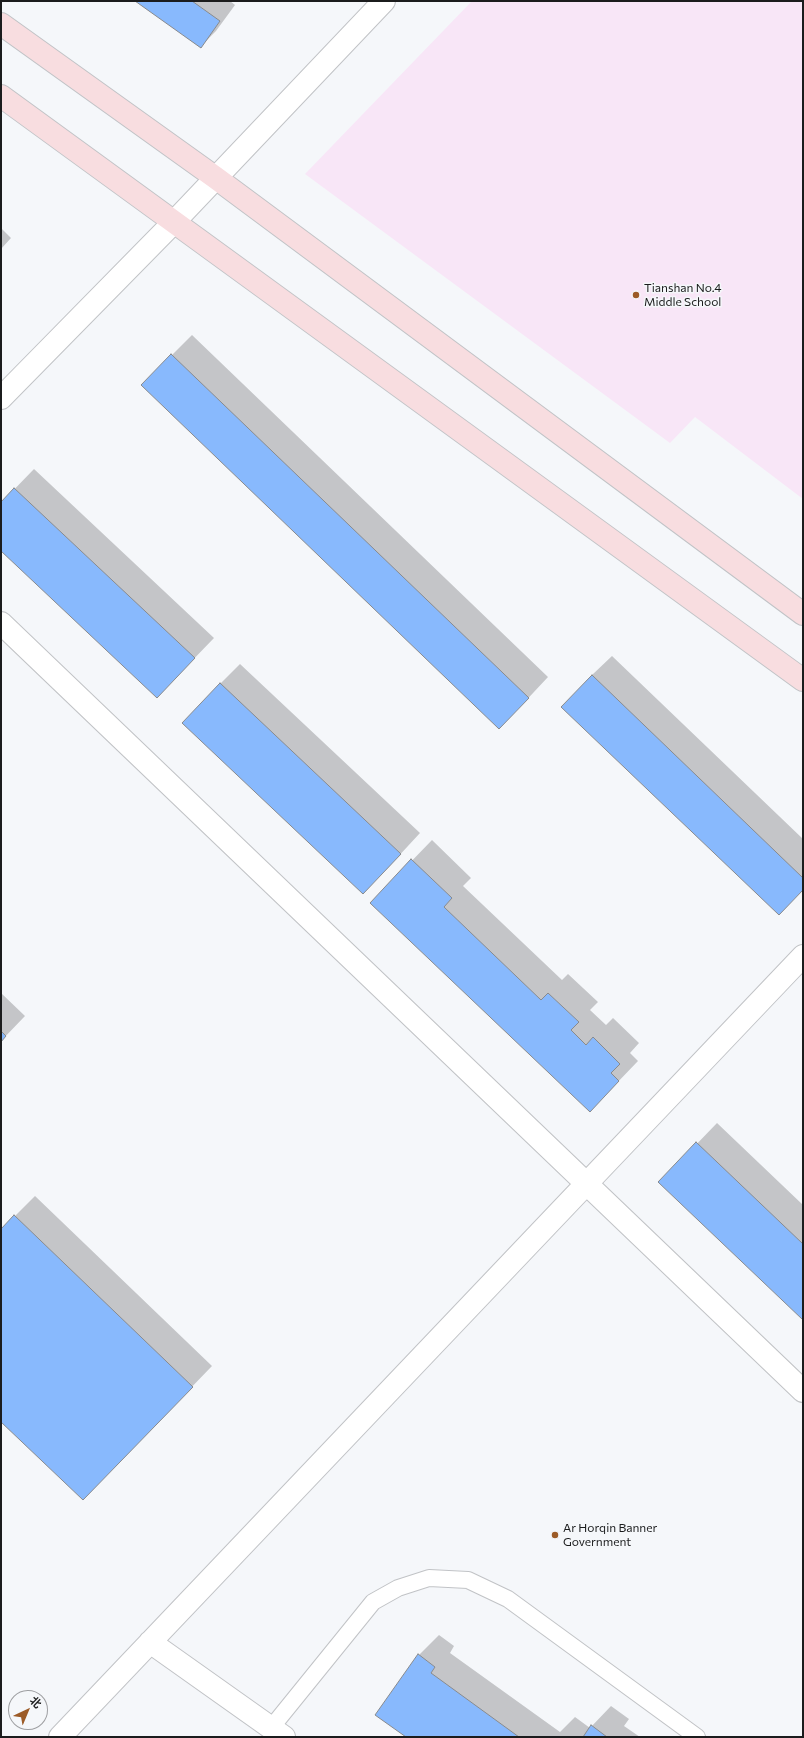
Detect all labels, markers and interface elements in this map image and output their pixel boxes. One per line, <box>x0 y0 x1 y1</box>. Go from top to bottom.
place label: Tianshan No.4 Middle School <box>644 281 721 309</box>
marker: Tianshan No.4 Middle School <box>631 290 641 300</box>
place label: Ar Horqin Banner Government <box>563 1521 657 1549</box>
marker: Ar Horqin Banner Government <box>550 1530 560 1540</box>
north arrow <box>8 1690 48 1730</box>
text: 北 <box>28 1693 44 1710</box>

